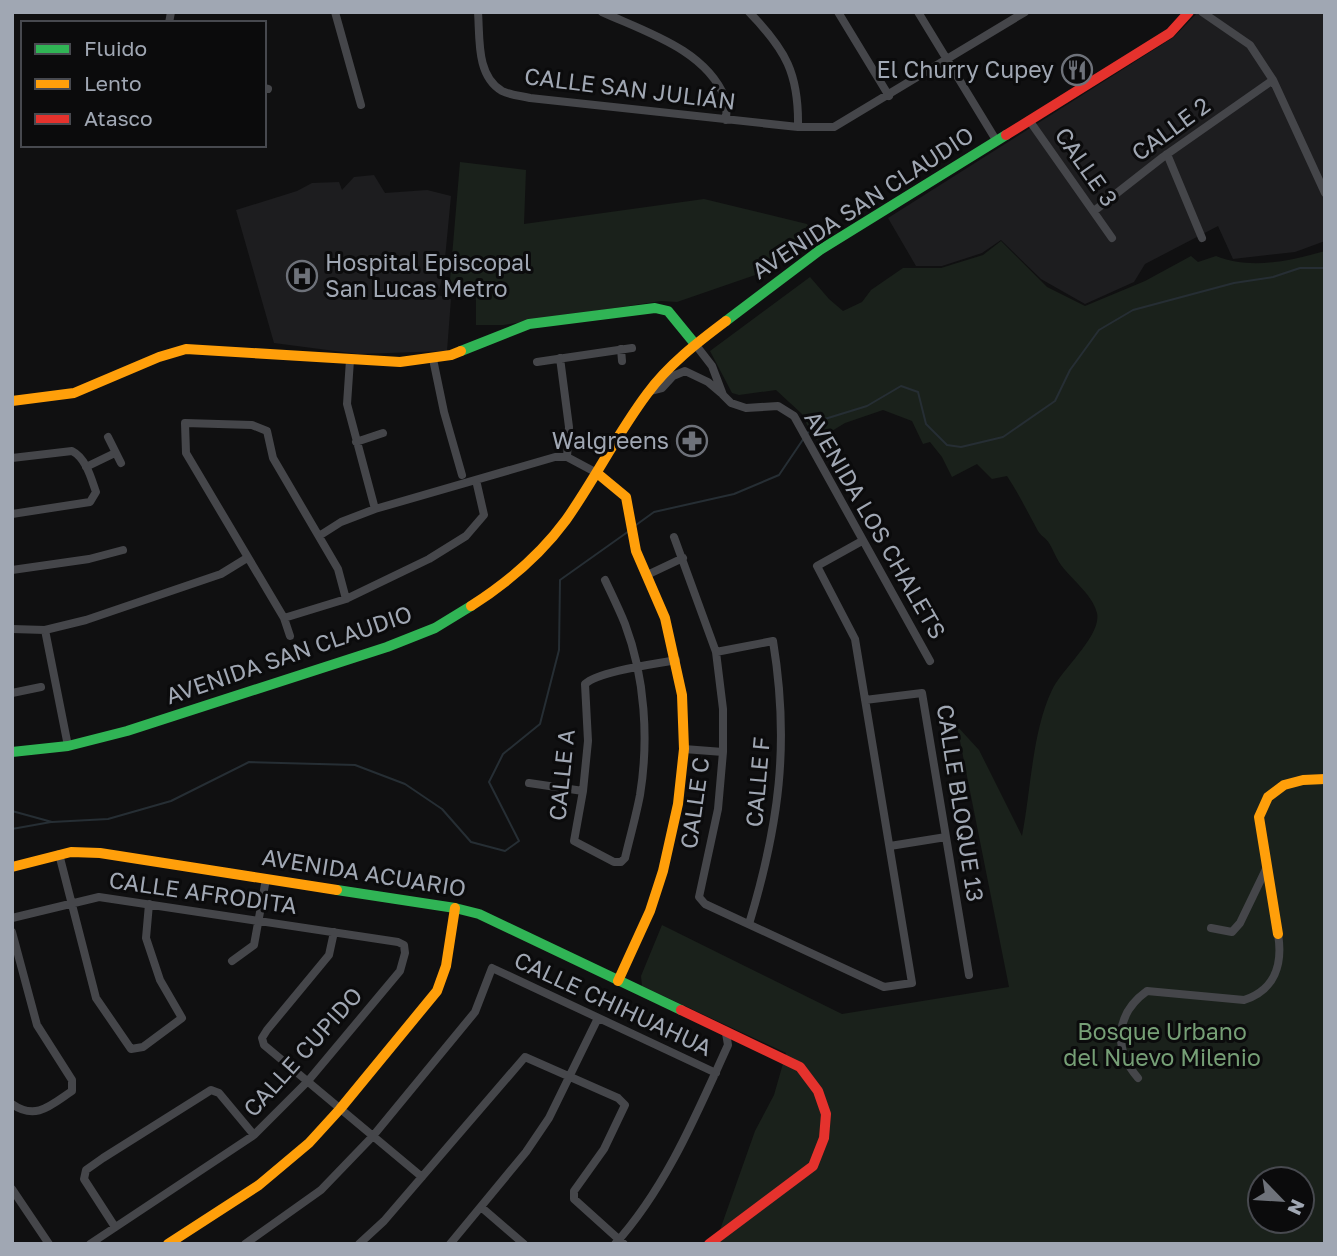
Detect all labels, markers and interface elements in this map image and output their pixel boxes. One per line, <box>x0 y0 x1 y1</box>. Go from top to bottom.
legend <box>21 21 266 147</box>
text: Fluido <box>84 35 147 61</box>
restaurant icon: El Churry Cupey <box>1060 53 1094 87</box>
place label: El Churry Cupey <box>876 55 1054 83</box>
street label: CALLE SAN JULIÁN <box>523 61 737 115</box>
text: Lento <box>84 70 142 96</box>
street label: CALLE 2 <box>1126 90 1215 166</box>
text: Atasco <box>84 105 153 131</box>
street label: AVENIDA SAN CLAUDIO <box>746 120 979 284</box>
street label: CALLE 3 <box>1050 122 1124 211</box>
place label: Hospital Episcopal San Lucas Metro <box>325 248 531 302</box>
hospital icon: Hospital Episcopal San Lucas Metro <box>285 259 319 293</box>
street label: AVENIDA LOS CHALETS <box>799 406 953 643</box>
pharmacy icon: Walgreens <box>675 424 709 458</box>
place label: Walgreens <box>552 426 669 454</box>
street label: AVENIDA SAN CLAUDIO <box>162 599 416 709</box>
street label: CALLE BLOQUE 13 <box>932 702 990 904</box>
street label: CALLE A <box>542 728 580 822</box>
street label: CALLE F <box>739 736 775 828</box>
street label: CALLE C <box>674 755 714 850</box>
street label: AVENIDA ACUARIO <box>260 842 468 902</box>
street label: CALLE AFRODITA <box>107 865 299 919</box>
street label: CALLE CHIHUAHUA <box>510 945 717 1061</box>
street label: CALLE CUPIDO <box>237 981 368 1122</box>
park label: Bosque Urbano del Nuevo Milenio <box>1063 1017 1261 1071</box>
north arrow <box>1246 1165 1316 1235</box>
text: N <box>1283 1196 1310 1219</box>

